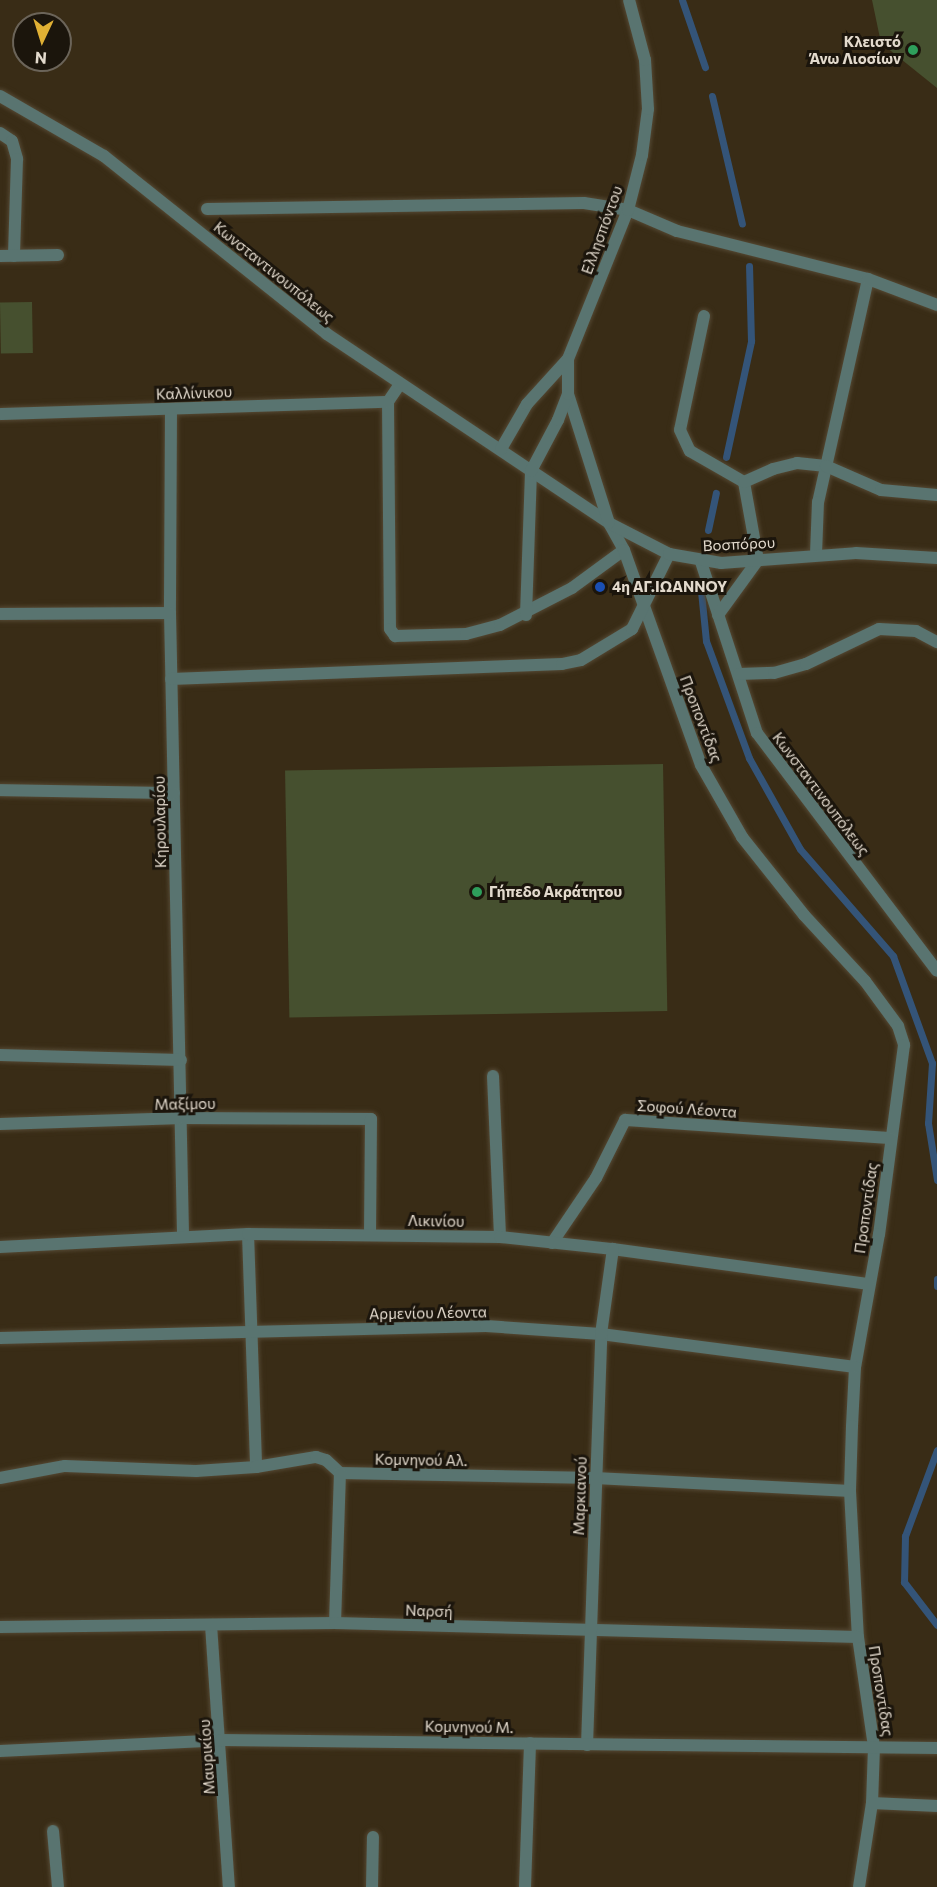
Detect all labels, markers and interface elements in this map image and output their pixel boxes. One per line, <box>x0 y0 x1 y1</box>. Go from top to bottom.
north arrow <box>12 12 72 72</box>
place label: Κλειστό Άνω Λιοσίων <box>809 32 901 67</box>
marker: Κλειστό Άνω Λιοσίων <box>906 43 920 57</box>
text: N <box>34 49 47 68</box>
street label: Ελλησπόντου <box>578 183 626 277</box>
street label: Κωνσταντινουπόλεως <box>210 218 338 326</box>
street label: Καλλίνικου <box>156 383 232 403</box>
street label: Βοσπόρου <box>702 533 776 555</box>
place label: 4η ΑΓ.ΙΩΑΝΝΟΥ <box>612 578 727 596</box>
marker: 4η ΑΓ.ΙΩΑΝΝΟΥ <box>593 580 607 594</box>
street label: Προποντίδας <box>676 673 726 765</box>
street label: Κωνσταντινουπόλεως <box>769 729 873 859</box>
street label: Κηρουλαρίου <box>150 776 170 868</box>
place label: Γήπεδο Ακράτητου <box>489 883 622 901</box>
marker: Γήπεδο Ακράτητου <box>470 885 484 899</box>
street label: Μαξίμου <box>154 1094 216 1114</box>
street label: Σοφού Λέοντα <box>636 1097 738 1121</box>
street label: Προποντίδας <box>851 1161 881 1255</box>
street label: Λικινίου <box>408 1212 464 1230</box>
street label: Αρμενίου Λέοντα <box>369 1303 487 1323</box>
street label: Κομνηνού Αλ. <box>375 1450 467 1470</box>
street label: Μαρκιανού <box>570 1456 590 1536</box>
street label: Ναρσή <box>405 1601 453 1621</box>
street label: Προποντίδας <box>865 1644 897 1738</box>
street label: Κομνηνού Μ. <box>425 1717 513 1737</box>
street label: Μαυρικίου <box>195 1719 219 1795</box>

